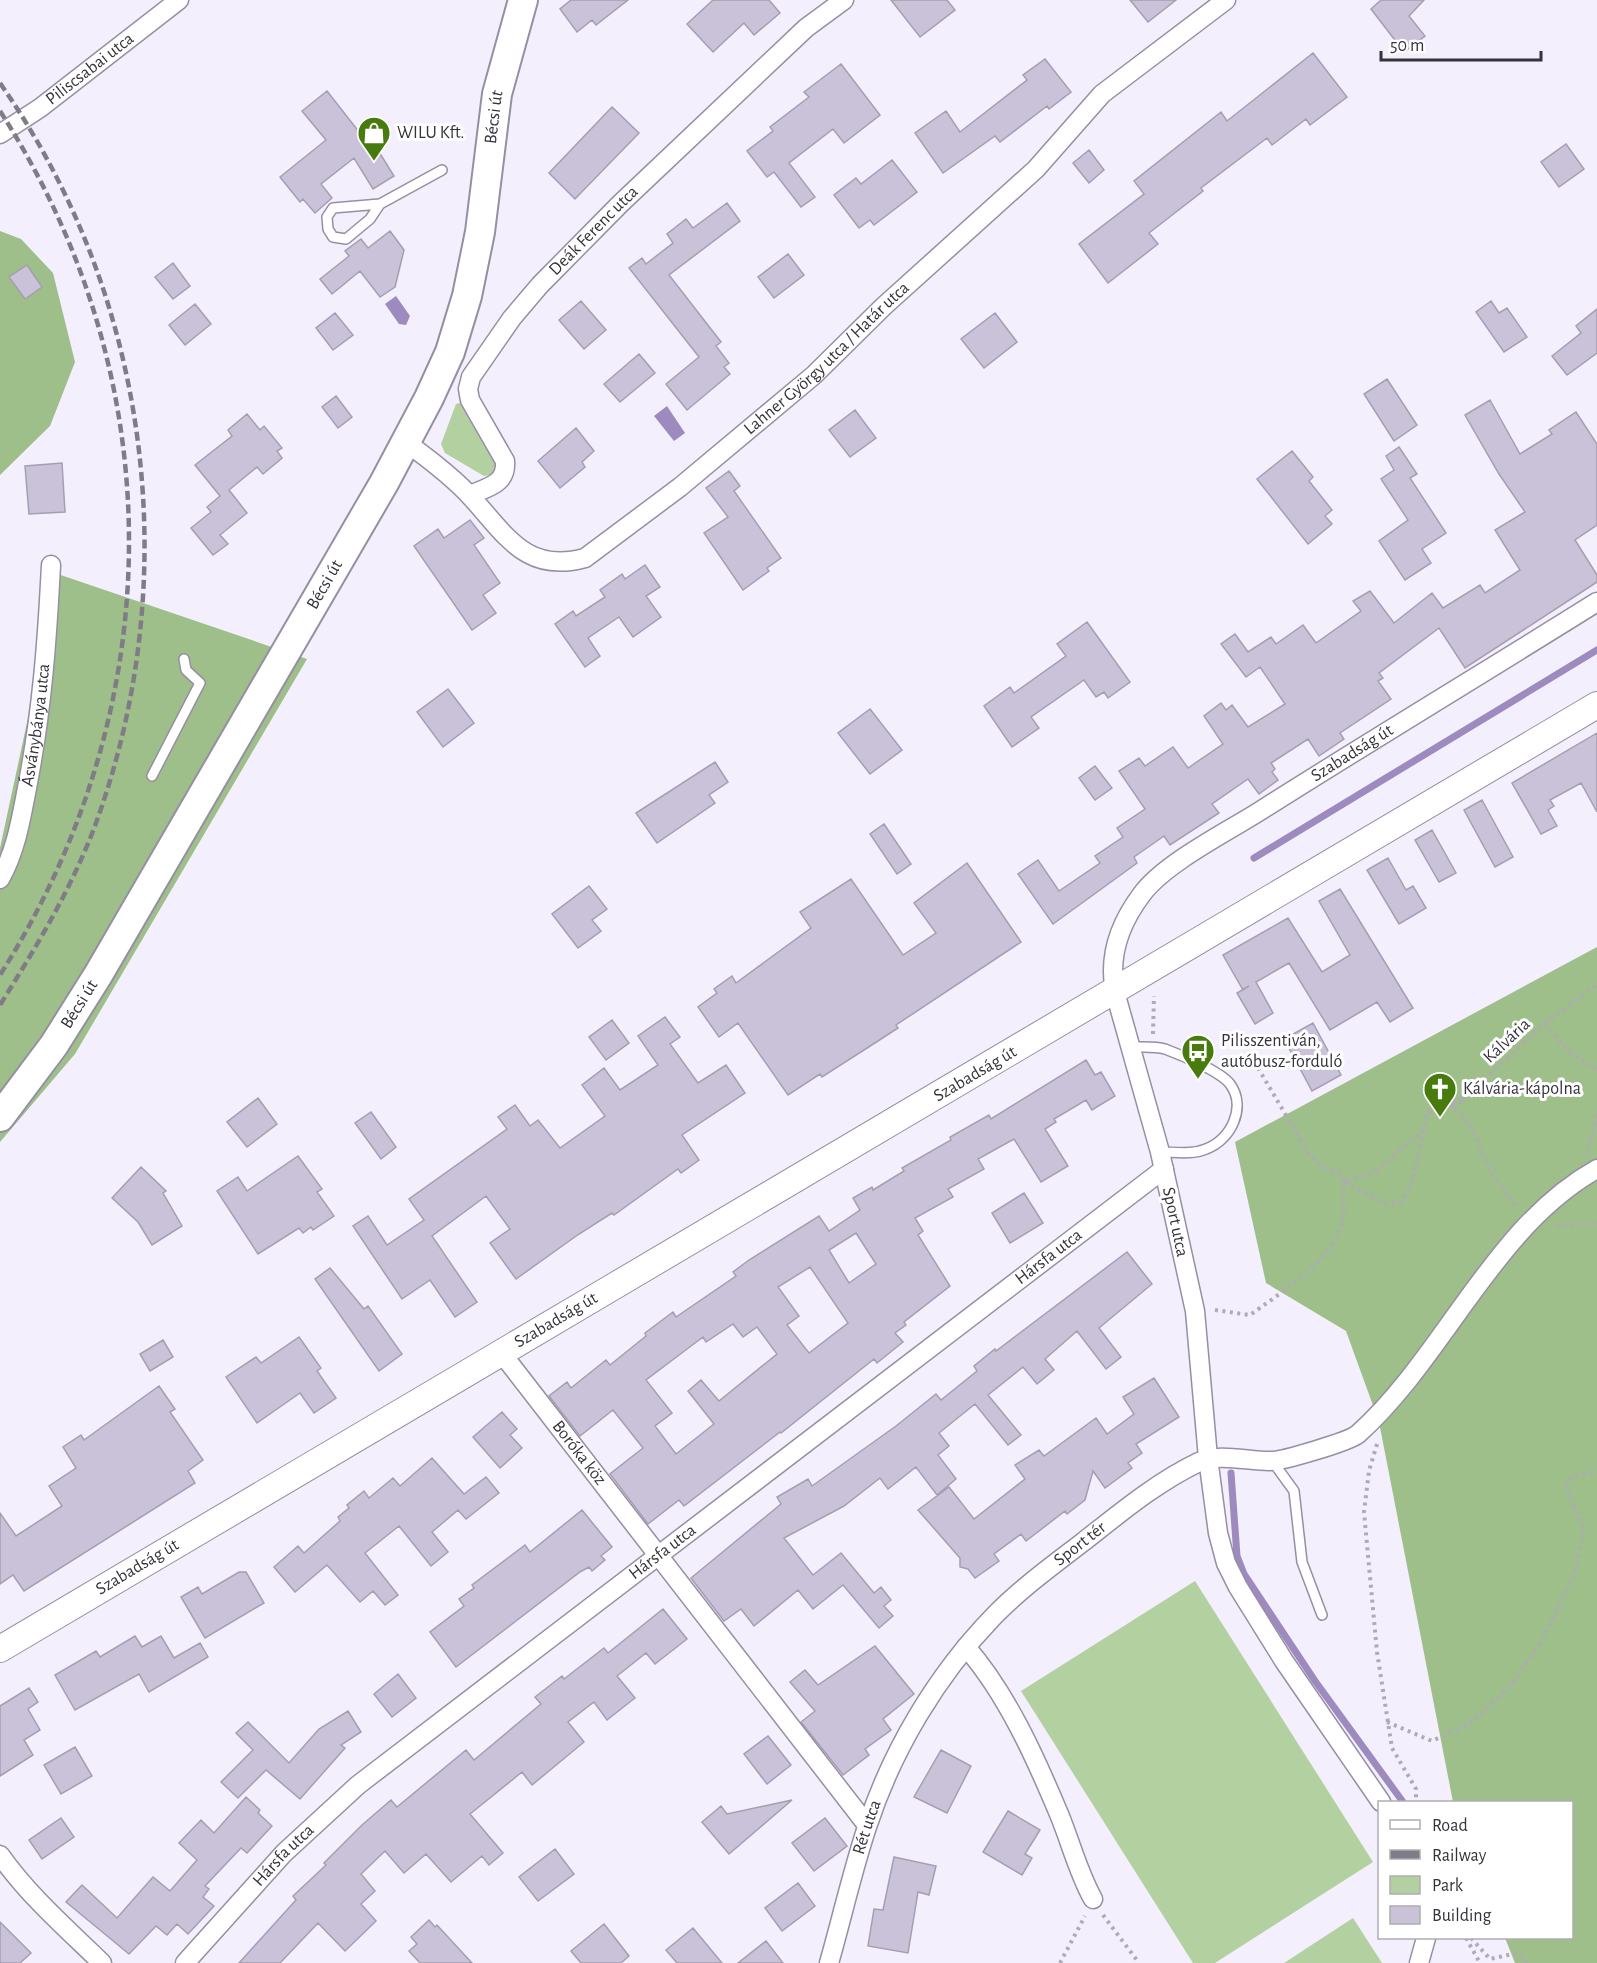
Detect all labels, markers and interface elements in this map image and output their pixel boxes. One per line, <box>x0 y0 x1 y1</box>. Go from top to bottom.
scale bar <box>1381 24 1542 62</box>
street label: Piliscsabai utca <box>43 30 137 109</box>
text: 50 m <box>1390 37 1424 55</box>
street label: Bécsi út <box>482 88 507 145</box>
shop icon: WILU Kft. <box>356 115 392 162</box>
place label: WILU Kft. <box>397 124 464 142</box>
street label: Deák Ferenc utca <box>546 183 642 279</box>
street label: Lahner György utca / Határ utca <box>741 279 913 438</box>
street label: Bécsi út <box>304 557 346 613</box>
street label: Ásványbánya utca <box>16 663 53 788</box>
street label: Szabadság út <box>1308 721 1397 785</box>
street label: Bécsi út <box>58 977 102 1032</box>
street label: Kálvária <box>1480 1015 1534 1067</box>
place label: Pilisszentiván, autóbusz-forduló <box>1221 1032 1342 1071</box>
bus stop icon: Pilisszentiván, autóbusz-forduló <box>1180 1033 1216 1080</box>
street label: Szabadság út <box>931 1043 1020 1105</box>
church icon: Kálvária-kápolna <box>1422 1071 1458 1118</box>
place label: Kálvária-kápolna <box>1463 1080 1581 1098</box>
street label: Sport utca <box>1159 1186 1191 1258</box>
street label: Hársfa utca <box>1012 1226 1086 1288</box>
street label: Szabadság út <box>512 1289 601 1352</box>
street label: Boróka köz <box>549 1417 609 1489</box>
street label: Sport tér <box>1051 1518 1110 1570</box>
street label: Hársfa utca <box>626 1521 700 1583</box>
street label: Szabadság út <box>93 1536 182 1599</box>
street label: Rét utca <box>850 1798 885 1857</box>
legend <box>1378 1801 1573 1939</box>
text: Road <box>1432 1817 1468 1835</box>
street label: Hársfa utca <box>250 1821 318 1890</box>
text: Railway <box>1432 1847 1487 1865</box>
text: Park <box>1432 1877 1464 1895</box>
text: Building <box>1432 1907 1492 1925</box>

